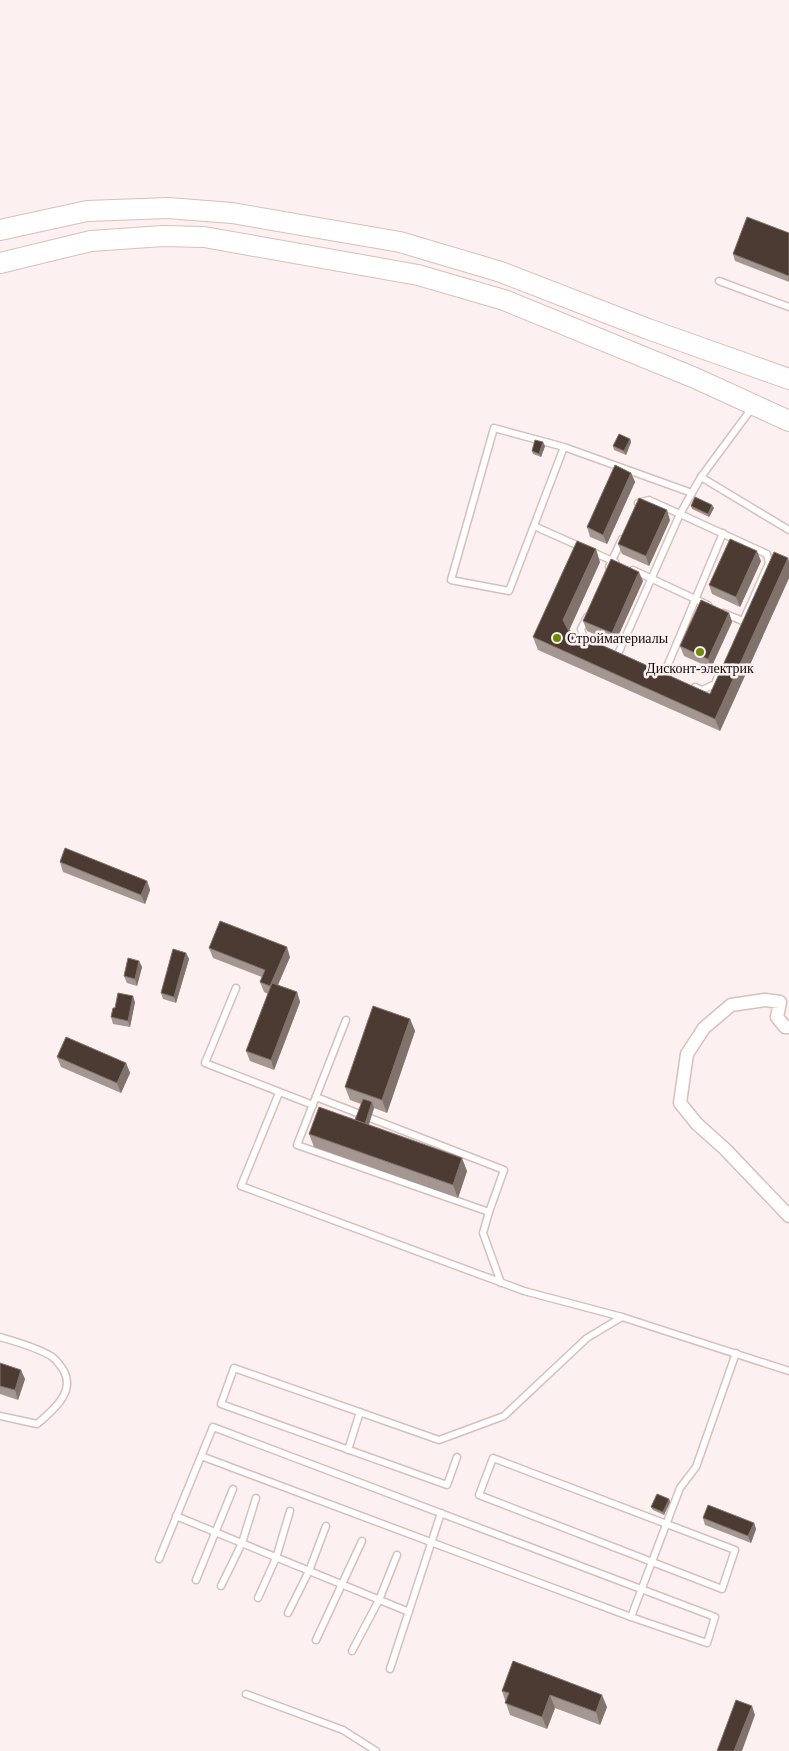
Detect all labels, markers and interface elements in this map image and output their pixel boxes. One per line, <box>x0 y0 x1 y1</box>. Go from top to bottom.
place label: Стройматериалы <box>567 631 669 646</box>
marker: Стройматериалы <box>551 632 563 644</box>
marker: Дисконт-электрик <box>694 646 706 658</box>
place label: Дисконт-электрик <box>646 661 754 676</box>

